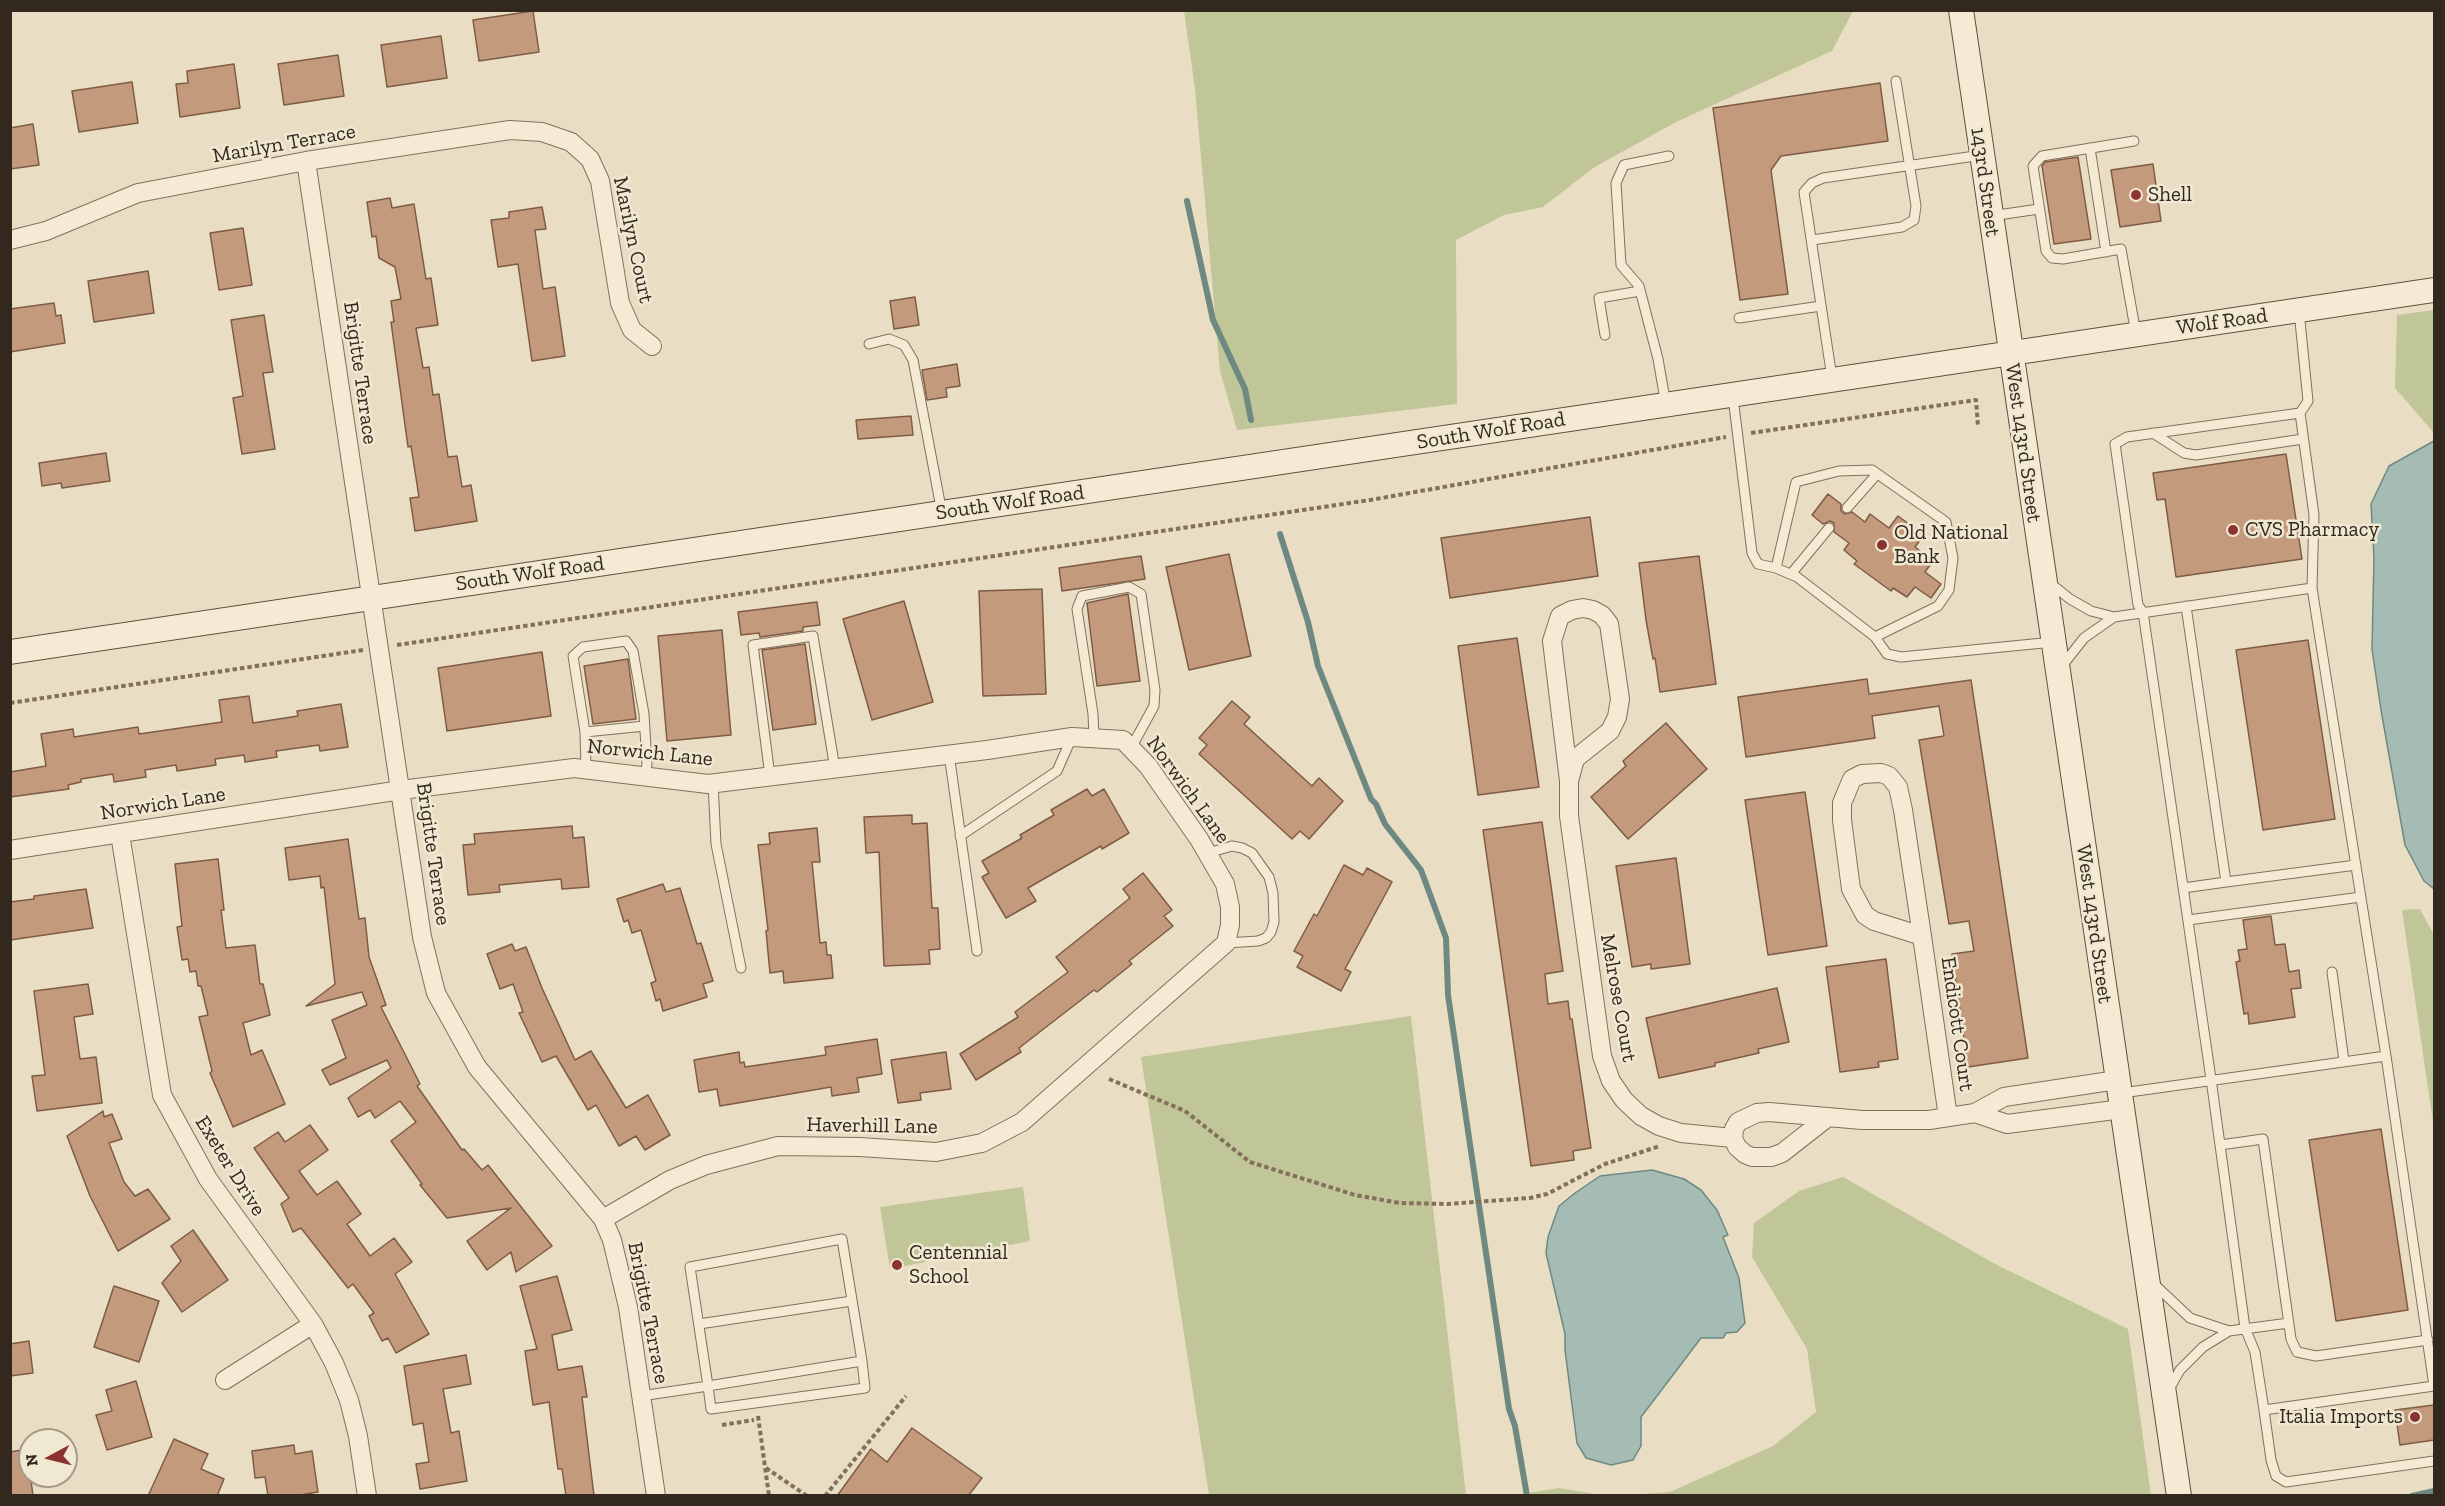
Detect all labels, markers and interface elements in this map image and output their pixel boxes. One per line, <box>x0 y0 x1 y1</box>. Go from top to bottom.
street label: Marilyn Terrace <box>210 119 358 169</box>
street label: 143rd Street <box>1965 126 2005 238</box>
street label: Marilyn Court <box>607 174 659 306</box>
place label: Shell <box>2148 182 2192 208</box>
marker: Shell <box>2129 188 2143 202</box>
street label: Brigitte Terrace <box>338 300 382 446</box>
street label: Wolf Road <box>2175 303 2269 341</box>
street label: West 143rd Street <box>1999 362 2047 524</box>
street label: South Wolf Road <box>1415 407 1567 455</box>
street label: South Wolf Road <box>934 480 1086 526</box>
place label: CVS Pharmacy <box>2245 517 2379 543</box>
place label: Old National Bank <box>1894 520 2008 570</box>
marker: CVS Pharmacy <box>2226 523 2240 537</box>
marker: Old National Bank <box>1875 538 1889 552</box>
street label: South Wolf Road <box>454 551 606 597</box>
street label: Norwich Lane <box>1141 731 1235 849</box>
street label: Norwich Lane <box>586 734 714 772</box>
street label: Brigitte Terrace <box>411 781 455 927</box>
street label: Norwich Lane <box>99 782 227 826</box>
street label: West 143rd Street <box>2070 843 2118 1005</box>
street label: Melrose Court <box>1594 932 1642 1064</box>
street label: Endicott Court <box>1935 955 1979 1093</box>
street label: Exeter Drive <box>189 1111 271 1221</box>
street label: Haverhill Lane <box>806 1112 938 1140</box>
street label: Brigitte Terrace <box>622 1240 674 1386</box>
place label: Centennial School <box>909 1240 1008 1290</box>
marker: Centennial School <box>890 1258 904 1272</box>
place label: Italia Imports <box>2279 1404 2403 1430</box>
marker: Italia Imports <box>2408 1410 2422 1424</box>
north arrow <box>18 1428 78 1488</box>
text: N <box>21 1453 42 1467</box>

